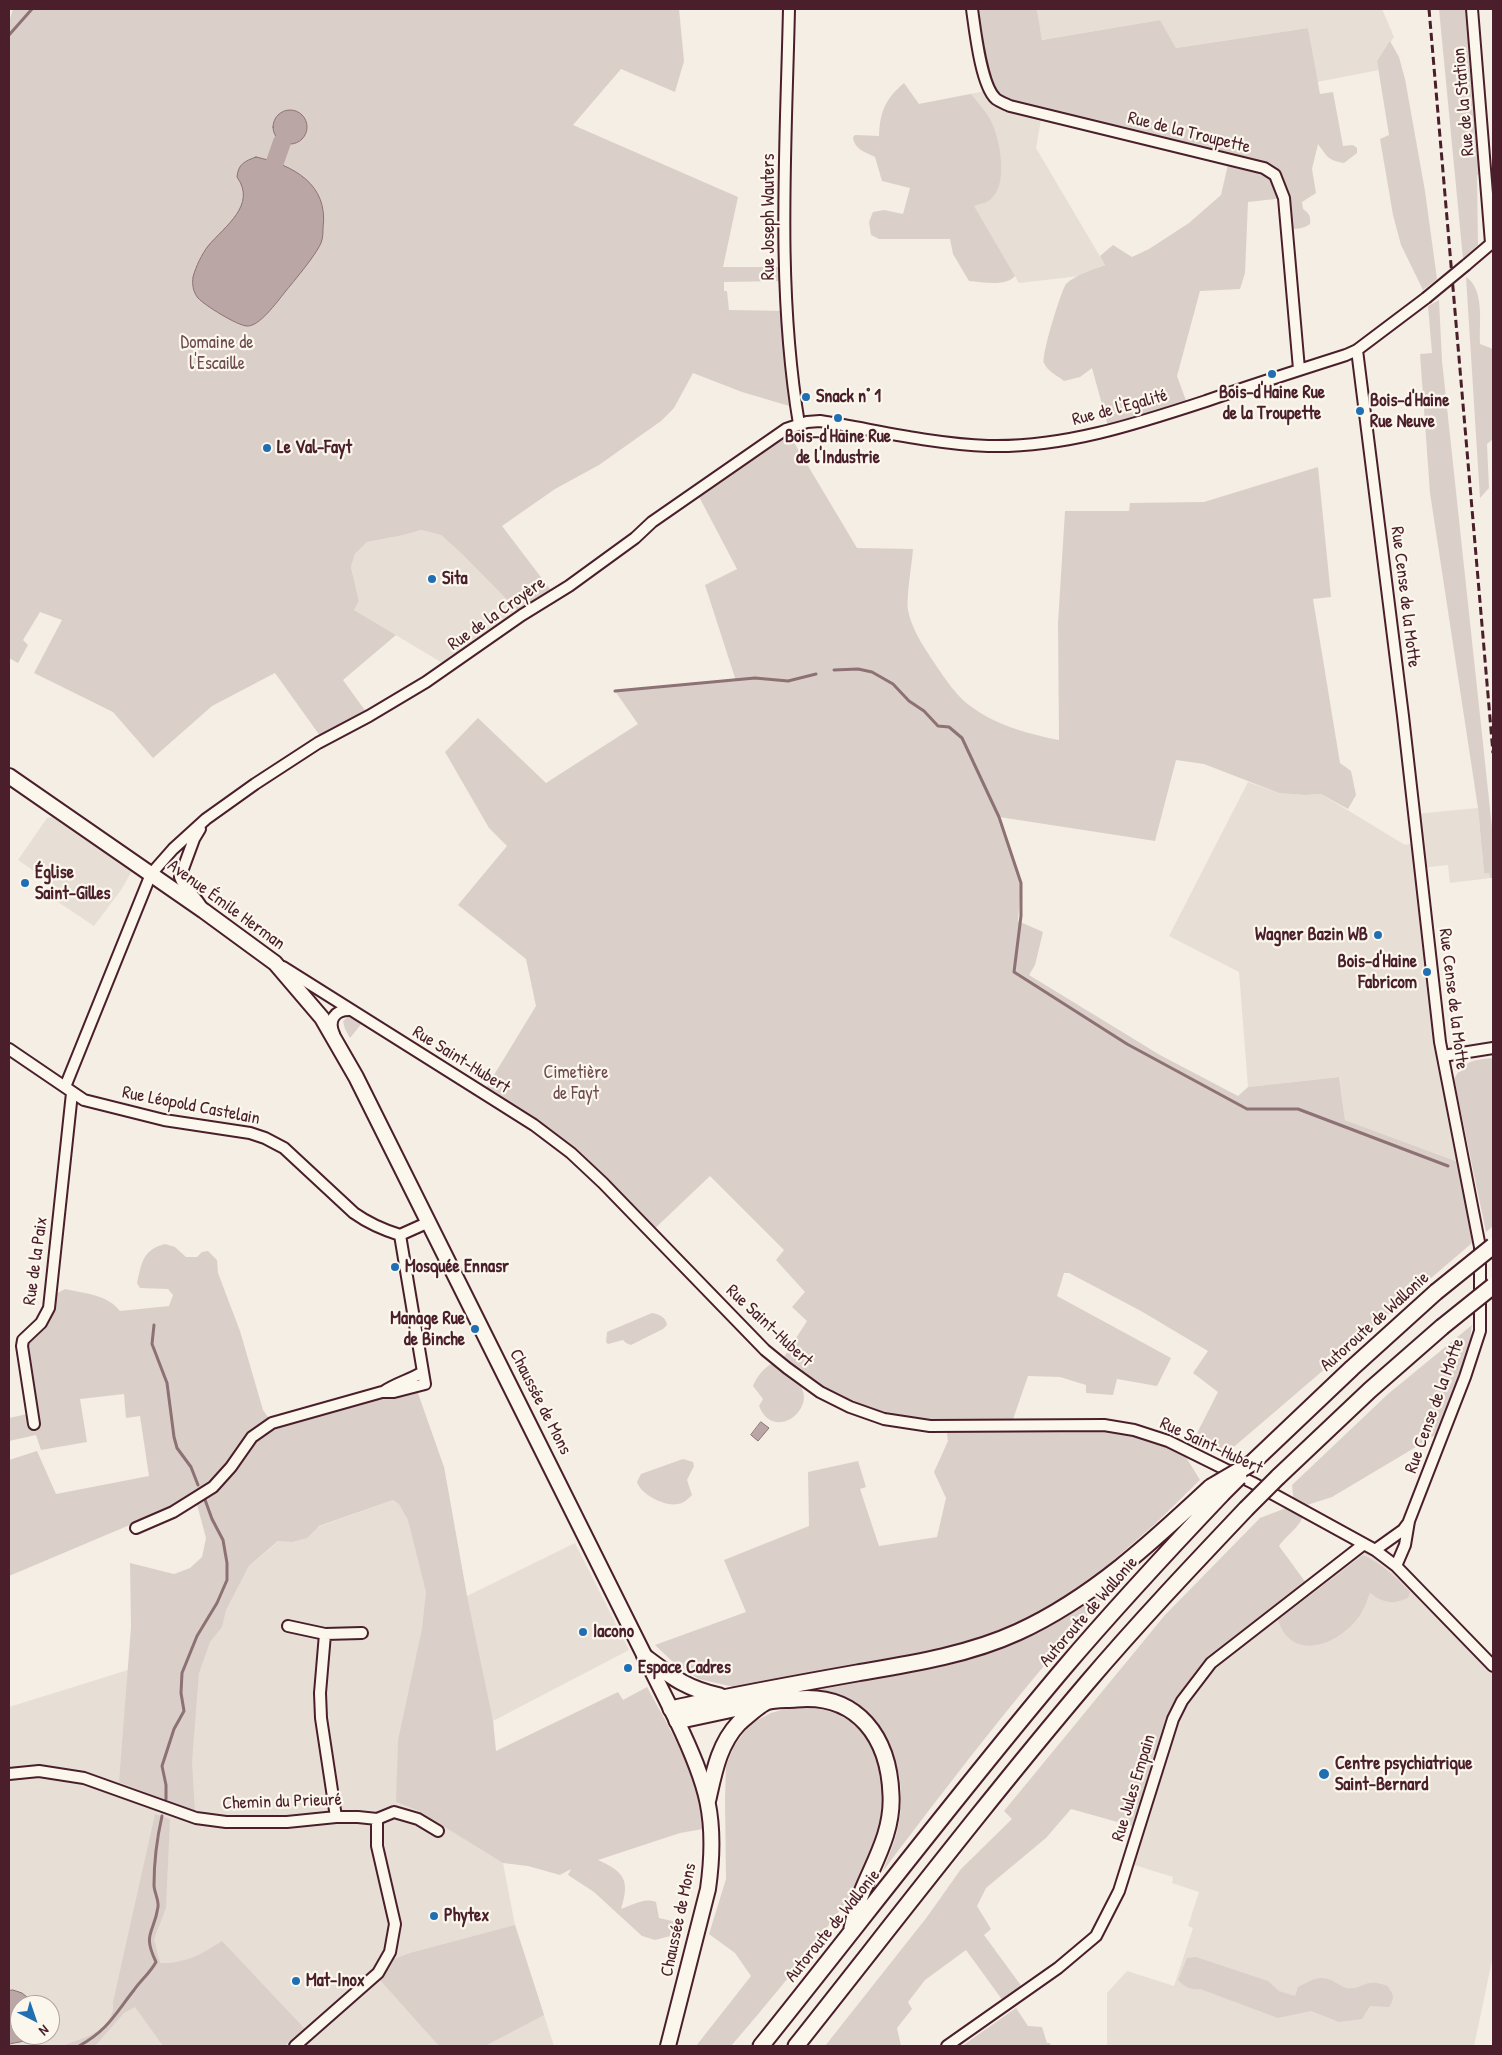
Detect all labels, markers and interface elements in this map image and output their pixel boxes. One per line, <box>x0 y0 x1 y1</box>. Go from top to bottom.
street label: Rue de la Station <box>1449 47 1479 157</box>
street label: Rue de la Troupette <box>1126 107 1252 159</box>
street label: Rue Joseph Wauters <box>758 154 780 280</box>
park label: Domaine de l'Escaille <box>181 332 253 374</box>
marker: Bois-d'Haine Rue de la Troupette <box>1266 368 1278 380</box>
place label: Bois-d'Haine Rue de la Troupette <box>1219 382 1325 424</box>
street label: Rue de l'Egalité <box>1070 385 1170 431</box>
place label: Snack n° 1 <box>816 386 881 408</box>
place label: Bois-d'Haine Rue Neuve <box>1370 390 1449 432</box>
marker: Snack n° 1 <box>800 391 812 403</box>
marker: Bois-d'Haine Rue Neuve <box>1354 405 1366 417</box>
marker: Bois-d'Haine Rue de l'Industrie <box>832 412 844 424</box>
place label: Bois-d'Haine Rue de l'Industrie <box>785 426 891 468</box>
place label: Le Val-Fayt <box>277 437 352 459</box>
marker: Le Val-Fayt <box>261 442 273 454</box>
street label: Rue Cense de la Motte <box>1386 525 1424 669</box>
place label: Sita <box>442 568 468 590</box>
street label: Rue de la Croyère <box>444 572 550 656</box>
marker: Sita <box>426 573 438 585</box>
street label: Avenue Émile Herman <box>163 855 289 955</box>
place label: Église Saint-Gilles <box>35 862 110 904</box>
marker: Église Saint-Gilles <box>19 877 31 889</box>
place label: Wagner Bazin WB <box>1255 924 1368 946</box>
street label: Rue Cense de la Motte <box>1434 927 1472 1071</box>
marker: Wagner Bazin WB <box>1372 929 1384 941</box>
place label: Bois-d'Haine Fabricom <box>1338 951 1417 994</box>
marker: Bois-d'Haine Fabricom <box>1421 966 1433 978</box>
street label: Rue Saint-Hubert <box>408 1021 514 1099</box>
park label: Cimetière de Fayt <box>544 1062 608 1104</box>
street label: Rue Léopold Castelain <box>120 1082 262 1130</box>
street label: Rue de la Paix <box>19 1216 53 1306</box>
place label: Mosquée Ennasr <box>405 1256 509 1278</box>
marker: Mosquée Ennasr <box>389 1261 401 1273</box>
street label: Autoroute de Wallonie <box>1316 1267 1434 1377</box>
street label: Rue Saint-Hubert <box>721 1280 817 1372</box>
place label: Manage Rue de Binche <box>390 1308 465 1350</box>
marker: Manage Rue de Binche <box>469 1323 481 1335</box>
street label: Rue Cense de la Motte <box>1401 1336 1469 1476</box>
street label: Chaussée de Mons <box>504 1346 576 1458</box>
street label: Rue Saint-Hubert <box>1156 1413 1266 1479</box>
street label: Autoroute de Wallonie <box>1035 1552 1143 1672</box>
place label: Iacono <box>593 1621 634 1643</box>
marker: Iacono <box>577 1626 589 1638</box>
place label: Espace Cadres <box>638 1657 731 1679</box>
marker: Espace Cadres <box>622 1662 634 1674</box>
street label: Rue Jules Empain <box>1107 1732 1161 1844</box>
place label: Centre psychiatrique Saint-Bernard <box>1335 1753 1472 1796</box>
marker: Centre psychiatrique Saint-Bernard <box>1317 1767 1331 1781</box>
street label: Chemin du Prieuré <box>222 1789 342 1815</box>
street label: Chaussée de Mons <box>656 1861 702 1979</box>
street label: Autoroute de Wallonie <box>781 1865 885 1987</box>
place label: Phytex <box>444 1905 489 1927</box>
marker: Phytex <box>428 1910 440 1922</box>
place label: Mat-Inox <box>306 1970 365 1992</box>
marker: Mat-Inox <box>290 1975 302 1987</box>
north arrow <box>10 1995 60 2045</box>
text: N <box>35 2021 54 2041</box>

